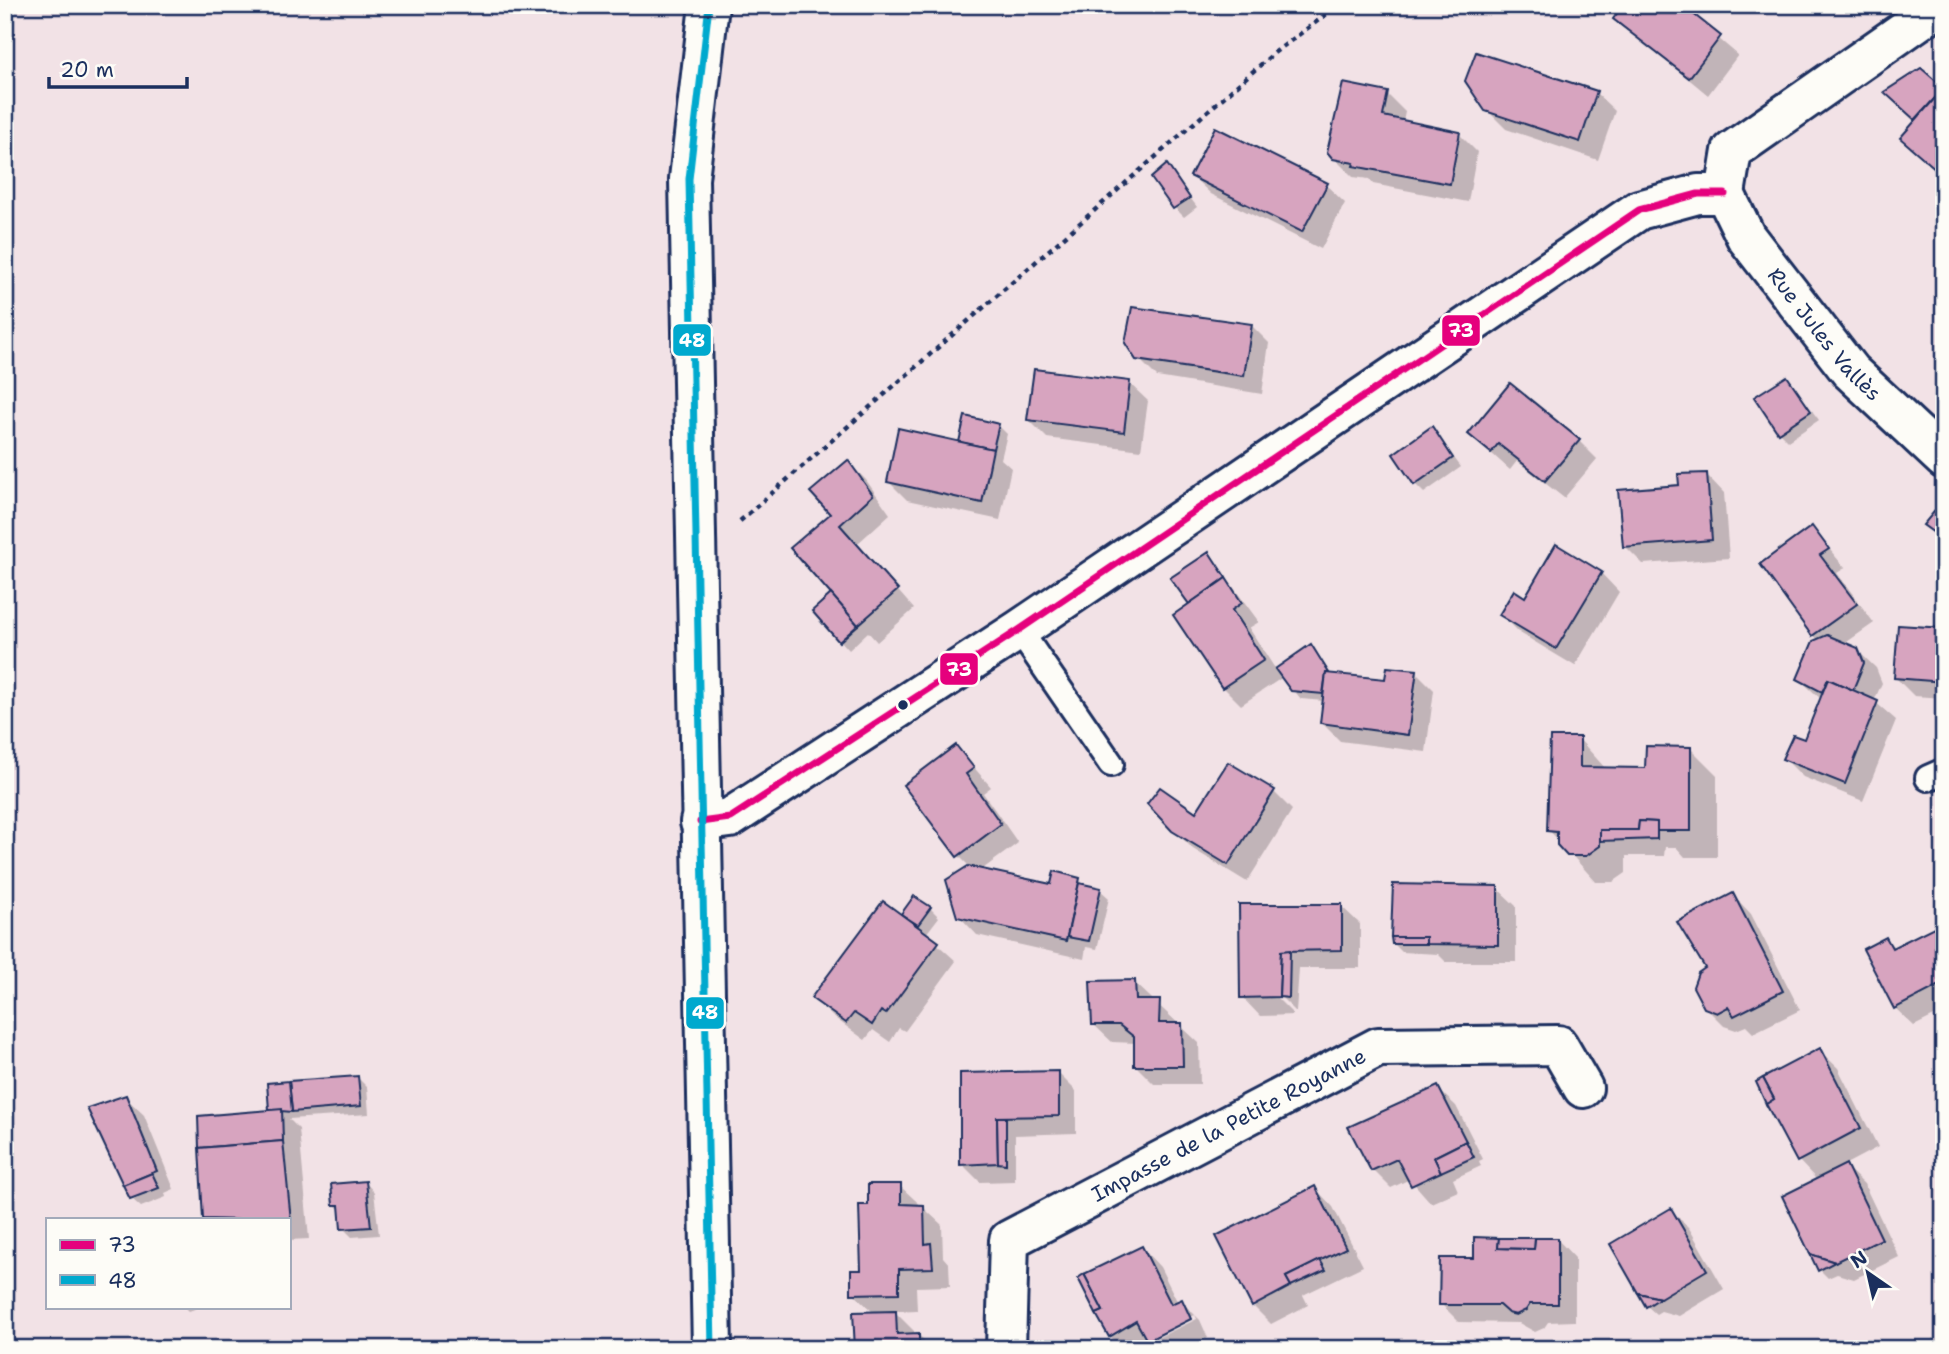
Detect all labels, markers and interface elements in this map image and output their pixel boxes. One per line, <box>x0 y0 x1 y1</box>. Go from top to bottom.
scale bar <box>49 46 187 90</box>
text: 20 m <box>60 56 114 84</box>
street label: Rue Jules Vallès <box>1761 262 1887 407</box>
line badge: 73 <box>1441 314 1481 347</box>
text: 73 <box>1448 318 1474 343</box>
line badge: 48 <box>672 323 712 357</box>
text: 48 <box>679 328 705 353</box>
line badge: 73 <box>939 652 979 686</box>
text: 73 <box>946 657 972 682</box>
unlabelled marker <box>896 698 910 712</box>
line badge: 48 <box>685 996 725 1030</box>
text: 48 <box>692 1000 718 1025</box>
street label: Impasse de la Petite Royanne <box>1087 1042 1371 1208</box>
legend <box>46 1218 290 1308</box>
text: 73 <box>108 1231 136 1259</box>
north arrow <box>1834 1238 1904 1308</box>
text: N <box>1846 1245 1872 1274</box>
text: 48 <box>108 1267 137 1295</box>

